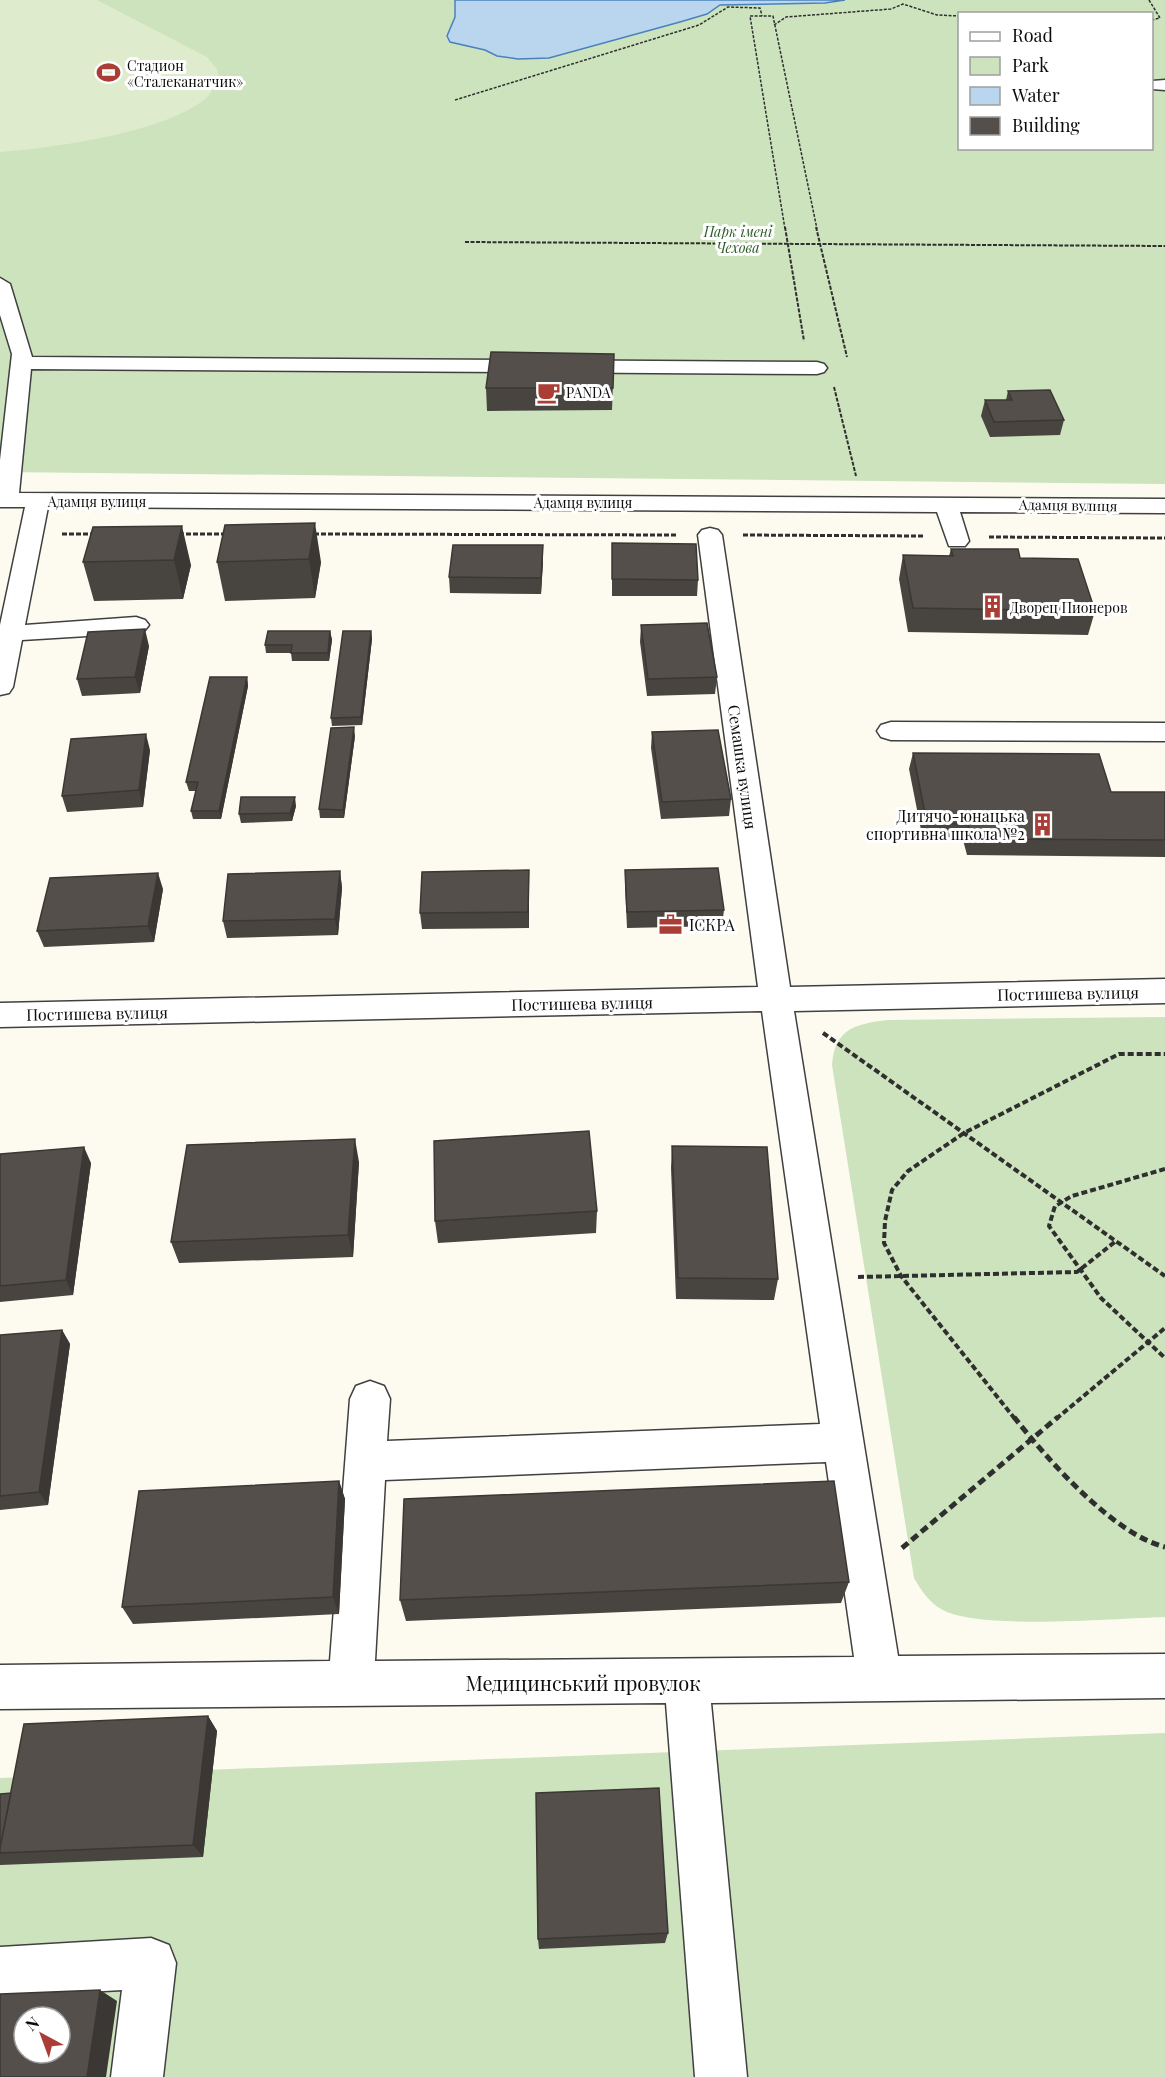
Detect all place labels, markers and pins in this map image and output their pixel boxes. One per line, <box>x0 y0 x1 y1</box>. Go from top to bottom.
place label: Стадион «Сталеканатчик» <box>127 56 243 91</box>
sports icon: Стадион «Сталеканатчик» <box>96 60 122 86</box>
cafe icon: PANDA <box>535 379 561 405</box>
place label: PANDA <box>566 383 611 402</box>
building icon: Дворец Пионеров <box>979 594 1005 620</box>
place label: Дворец Пионеров <box>1010 598 1128 617</box>
place label: Дитячо-юнацька спортивна школа №2 <box>866 805 1025 844</box>
building icon: Дитячо-юнацька спортивна школа №2 <box>1030 811 1056 837</box>
office icon: ІСКРА <box>658 911 684 937</box>
place label: ІСКРА <box>689 914 736 935</box>

